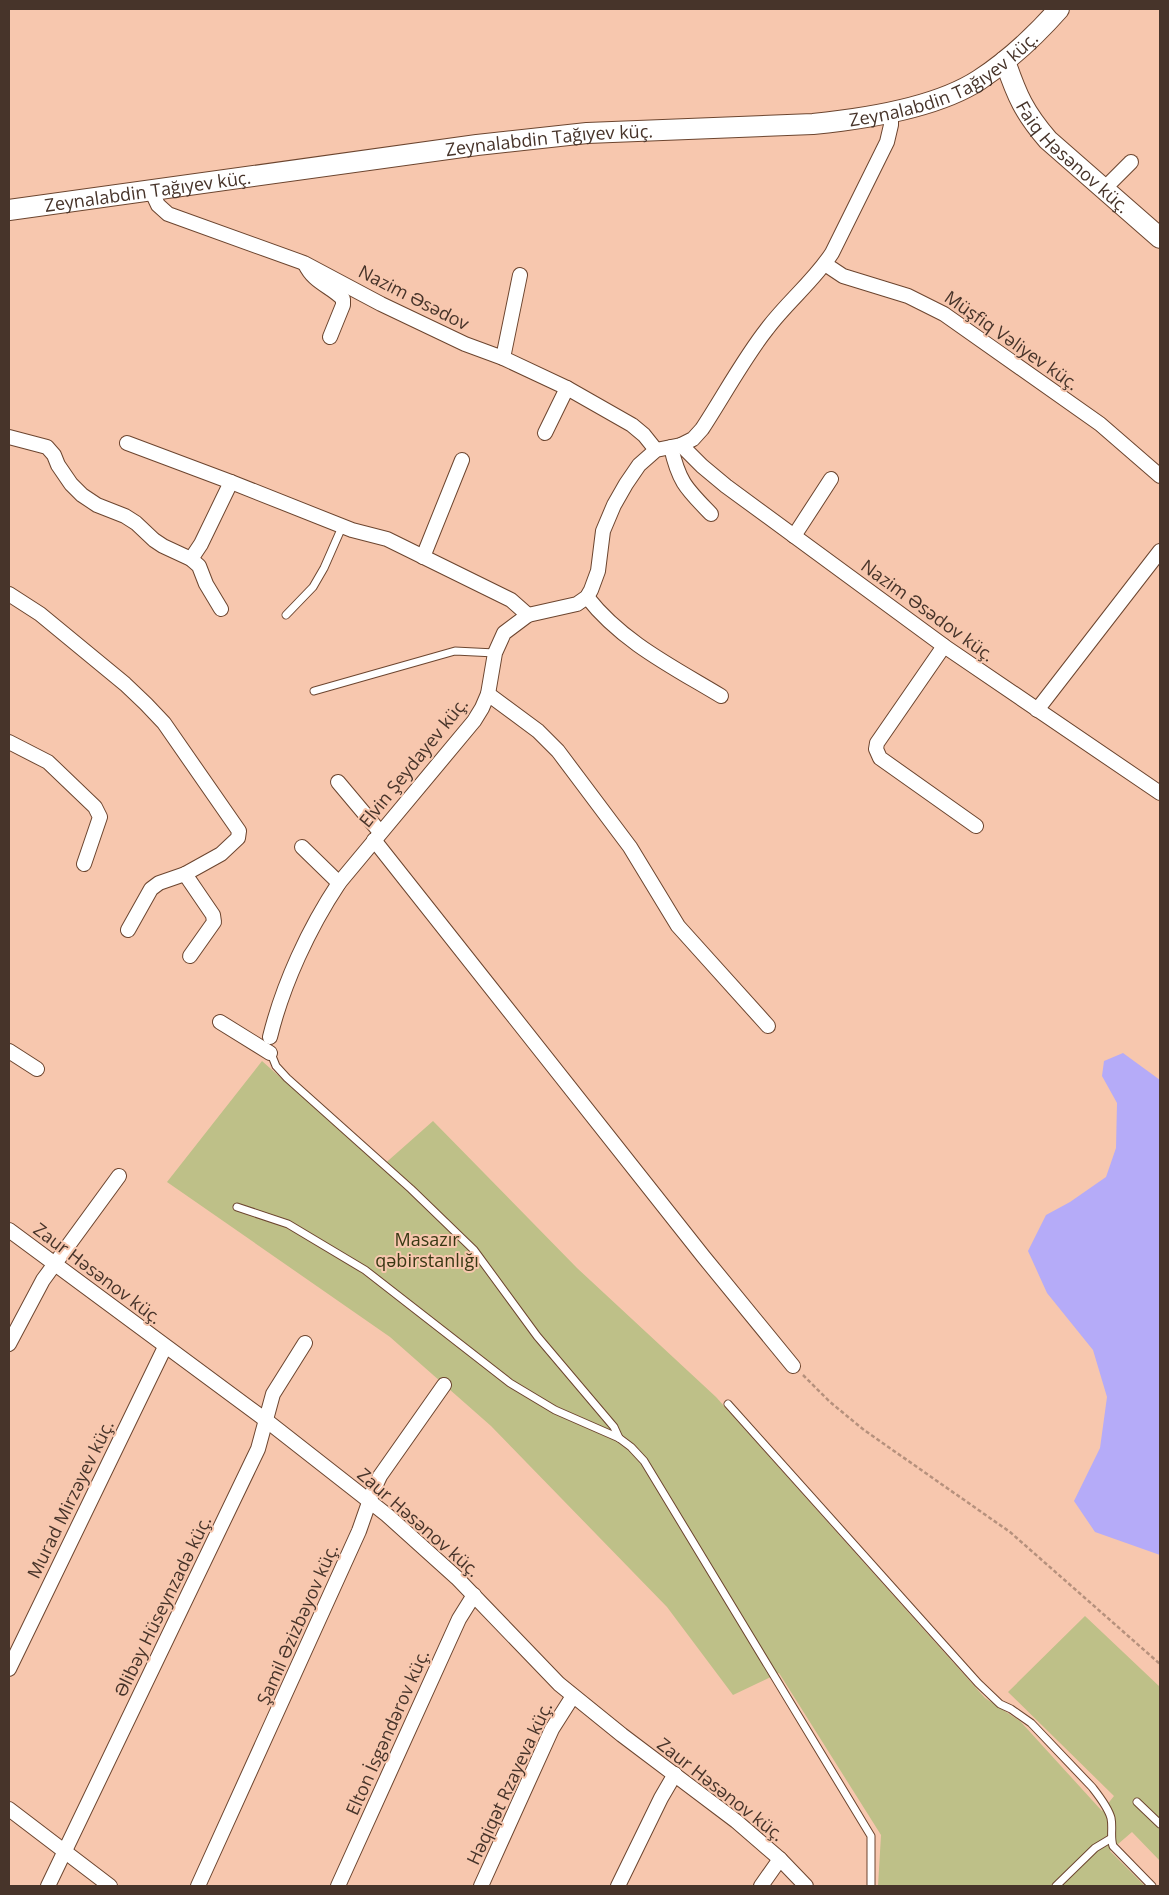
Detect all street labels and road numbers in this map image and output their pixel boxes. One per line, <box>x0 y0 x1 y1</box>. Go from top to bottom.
street label: Zeynalabdin Tağıyev küç. <box>847 26 1043 132</box>
street label: Faiq Həsənov küç. <box>1011 96 1135 218</box>
street label: Zeynalabdin Tağıyev küç. <box>444 118 653 161</box>
street label: Zeynalabdin Tağıyev küç. <box>43 165 253 217</box>
street label: Nazim Əsədov <box>355 259 473 335</box>
street label: Müşfiq Vəliyev küç. <box>940 285 1084 395</box>
street label: Nazim Əsədov küç. <box>856 553 1000 667</box>
street label: Elvin Şeydayev küç. <box>353 692 473 832</box>
street label: Zaur Həsənov küç. <box>29 1217 167 1329</box>
street label: Murad Mirzəyev küç. <box>21 1416 119 1582</box>
street label: Zaur Həsənov küç. <box>353 1462 485 1582</box>
street label: Əlibəy Hüseynzadə küç. <box>108 1511 216 1701</box>
street label: Şamil Əzizbəyov küç. <box>251 1540 343 1708</box>
street label: Elton İsgəndərov küç. <box>340 1645 434 1819</box>
street label: Həqiqət Rzayeva küç. <box>461 1698 557 1868</box>
street label: Zaur Həsənov küç. <box>653 1732 789 1846</box>

